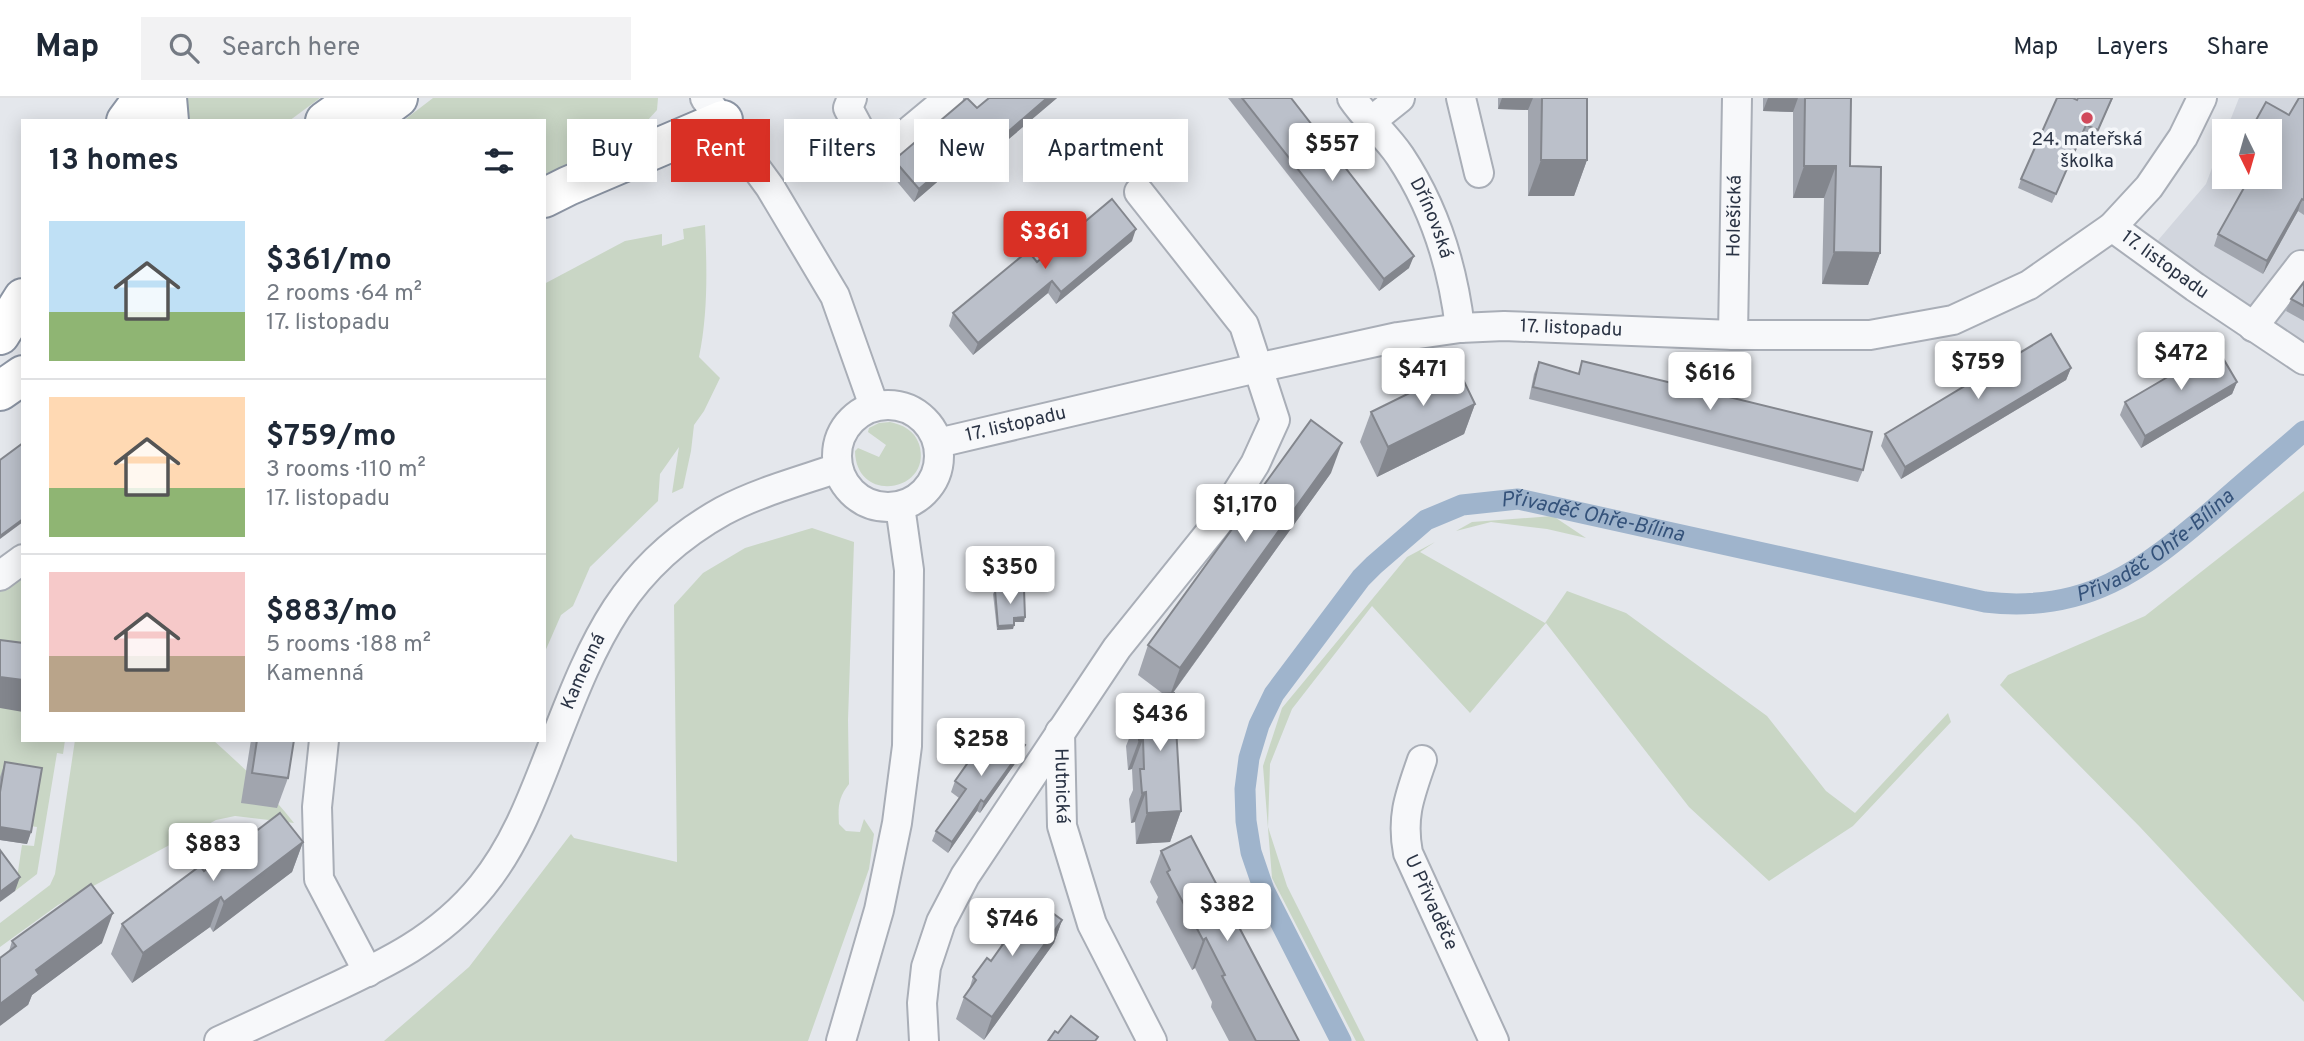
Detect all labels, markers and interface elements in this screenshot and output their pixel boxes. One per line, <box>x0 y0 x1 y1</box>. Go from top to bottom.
search box <box>141 17 631 80</box>
text: Map <box>35 27 99 69</box>
icon: search <box>165 29 203 67</box>
text: Search here <box>221 32 360 65</box>
text: Map <box>2013 33 2058 63</box>
text: Layers <box>2096 33 2168 63</box>
text: Share <box>2206 33 2269 63</box>
marker: 24. mateřská školka <box>2079 110 2095 126</box>
chip: Buy <box>567 119 657 182</box>
chip: Rent <box>671 119 770 182</box>
chip: Filters <box>784 119 900 182</box>
chip: New <box>914 119 1009 182</box>
chip: Apartment <box>1023 119 1188 182</box>
north arrow <box>2212 119 2282 189</box>
map controls <box>2212 119 2282 189</box>
pin: $557 <box>1291 123 1373 183</box>
place label: 24. mateřská školka <box>2031 128 2143 174</box>
text: $557 <box>1305 131 1359 160</box>
icon: filters <box>480 142 518 180</box>
text: 13 homes <box>49 143 179 180</box>
street label: Dřínovská <box>1404 174 1458 261</box>
street label: Holešická <box>1722 175 1748 257</box>
pin: $361 <box>1004 212 1086 271</box>
text: $361 <box>1019 219 1071 248</box>
street label: 17. listopadu <box>2116 225 2213 305</box>
text: $361/mo <box>266 243 392 280</box>
icon: home <box>105 249 189 333</box>
text: 2 rooms · 64 m² <box>266 280 422 309</box>
text: 17. listopadu <box>266 309 390 338</box>
street label: 17. listopadu <box>1519 315 1623 343</box>
pin: $472 <box>2140 332 2222 392</box>
text: $472 <box>2154 340 2208 369</box>
pin: $759 <box>1937 342 2019 401</box>
pin: $471 <box>1382 348 1464 408</box>
text: $759 <box>1951 349 2005 378</box>
pin: $616 <box>1669 352 1751 412</box>
text: $471 <box>1398 356 1448 385</box>
text: $616 <box>1684 360 1736 389</box>
street label: 17. listopadu <box>963 401 1069 448</box>
text: $759/mo <box>266 419 396 456</box>
icon: home <box>105 425 189 509</box>
text: 3 rooms · 110 m² <box>266 456 426 485</box>
water label: Přivaděč Ohře-Bílina <box>2073 483 2240 609</box>
pin: $1,170 <box>1188 484 1302 544</box>
text: 17. listopadu <box>266 485 390 514</box>
water label: Přivaděč Ohře-Bílina <box>1499 485 1687 549</box>
text: $1,170 <box>1212 492 1278 521</box>
pin: $350 <box>969 546 1051 606</box>
text: $350 <box>982 554 1038 583</box>
text: $883/mo <box>266 594 397 631</box>
icon: home <box>105 600 189 684</box>
street label: Kamenná <box>556 630 611 713</box>
text: 5 rooms · 188 m² <box>266 631 431 660</box>
text: Kamenná <box>266 660 364 689</box>
pin: $436 <box>1119 694 1201 753</box>
text: $436 <box>1132 701 1188 730</box>
pin: $258 <box>940 718 1022 778</box>
text: $258 <box>953 726 1009 755</box>
street label: Hutnická <box>1048 748 1074 824</box>
pin: $883 <box>172 824 254 883</box>
text: $883 <box>185 831 241 860</box>
street label: U Přivaděče <box>1398 851 1463 954</box>
pin: $382 <box>1186 884 1268 943</box>
text: $382 <box>1199 891 1255 920</box>
pin: $746 <box>971 898 1053 958</box>
text: $746 <box>985 906 1039 935</box>

